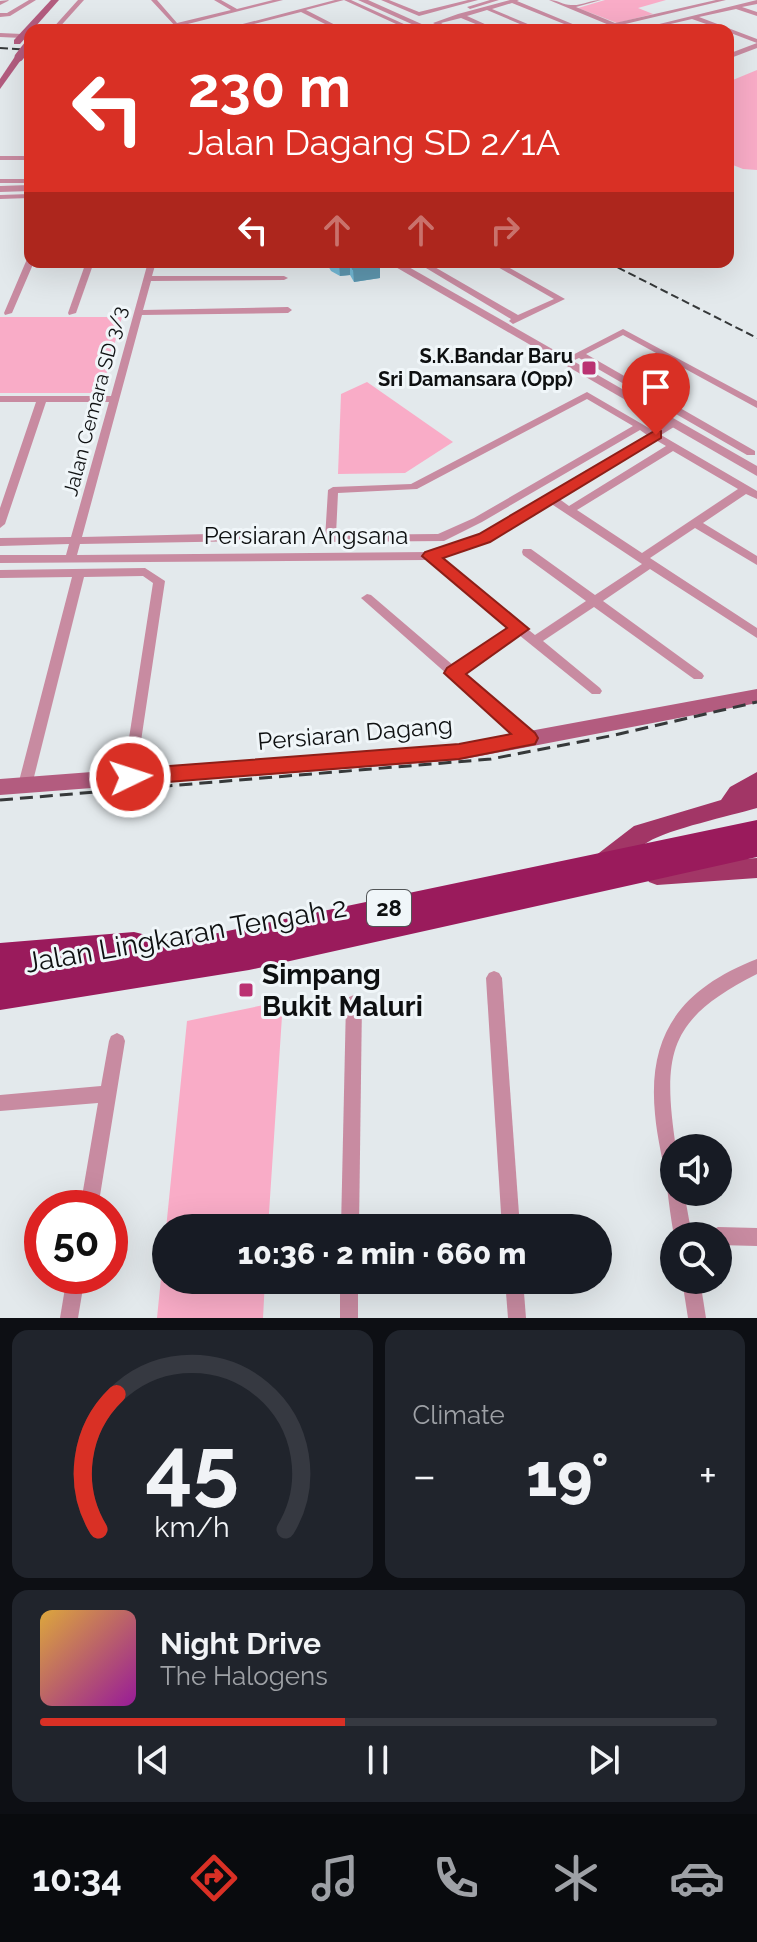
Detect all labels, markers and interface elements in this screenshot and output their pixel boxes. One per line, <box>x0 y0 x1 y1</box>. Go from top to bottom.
text: 230 m <box>188 54 351 120</box>
icon: left <box>56 56 160 160</box>
text: Jalan Dagang SD 2/1A <box>188 121 560 163</box>
icon: left <box>231 208 275 252</box>
icon: ahead <box>315 208 359 252</box>
icon: ahead <box>399 208 443 252</box>
icon: right <box>483 208 527 252</box>
street label: Jalan Cemara SD 3/3 <box>58 303 132 499</box>
place label: S.K.Bandar Baru Sri Damansara (Opp) <box>378 344 573 391</box>
pin <box>622 353 690 435</box>
marker: S.K.Bandar Baru Sri Damansara (Opp) <box>580 359 598 377</box>
icon: arrive <box>634 365 678 409</box>
street label: Persiaran Angsana <box>204 521 408 550</box>
street label: Persiaran Dagang <box>256 710 454 756</box>
position arrow <box>88 735 172 819</box>
street label: Jalan Lingkaran Tengah 2 <box>23 890 349 980</box>
road number: 28 <box>367 890 411 926</box>
place label: Simpang Bukit Maluri <box>262 958 423 1023</box>
marker: Simpang Bukit Maluri <box>237 981 255 999</box>
map controls <box>660 1134 732 1294</box>
button: sound <box>660 1134 732 1206</box>
speed limit sign: 50 <box>24 1190 128 1294</box>
button: search <box>660 1222 732 1294</box>
text: 10:36 · 2 min · 660 m <box>238 1236 526 1271</box>
text: Climate <box>413 1400 505 1430</box>
text: 45 <box>145 1418 239 1515</box>
text: 19° <box>526 1440 609 1510</box>
text: − <box>413 1450 436 1501</box>
text: + <box>699 1450 717 1501</box>
text: km/h <box>155 1510 230 1544</box>
text: Night Drive <box>160 1626 321 1661</box>
text: The Halogens <box>160 1661 328 1691</box>
icon: previous <box>131 1738 175 1782</box>
icon: pause <box>356 1738 400 1782</box>
icon: next <box>582 1738 626 1782</box>
icon: directions <box>186 1850 242 1906</box>
icon: music <box>307 1850 363 1906</box>
icon: phone <box>428 1850 484 1906</box>
icon: climate <box>548 1850 604 1906</box>
icon: car <box>669 1850 725 1906</box>
text: 10:34 <box>32 1857 122 1899</box>

